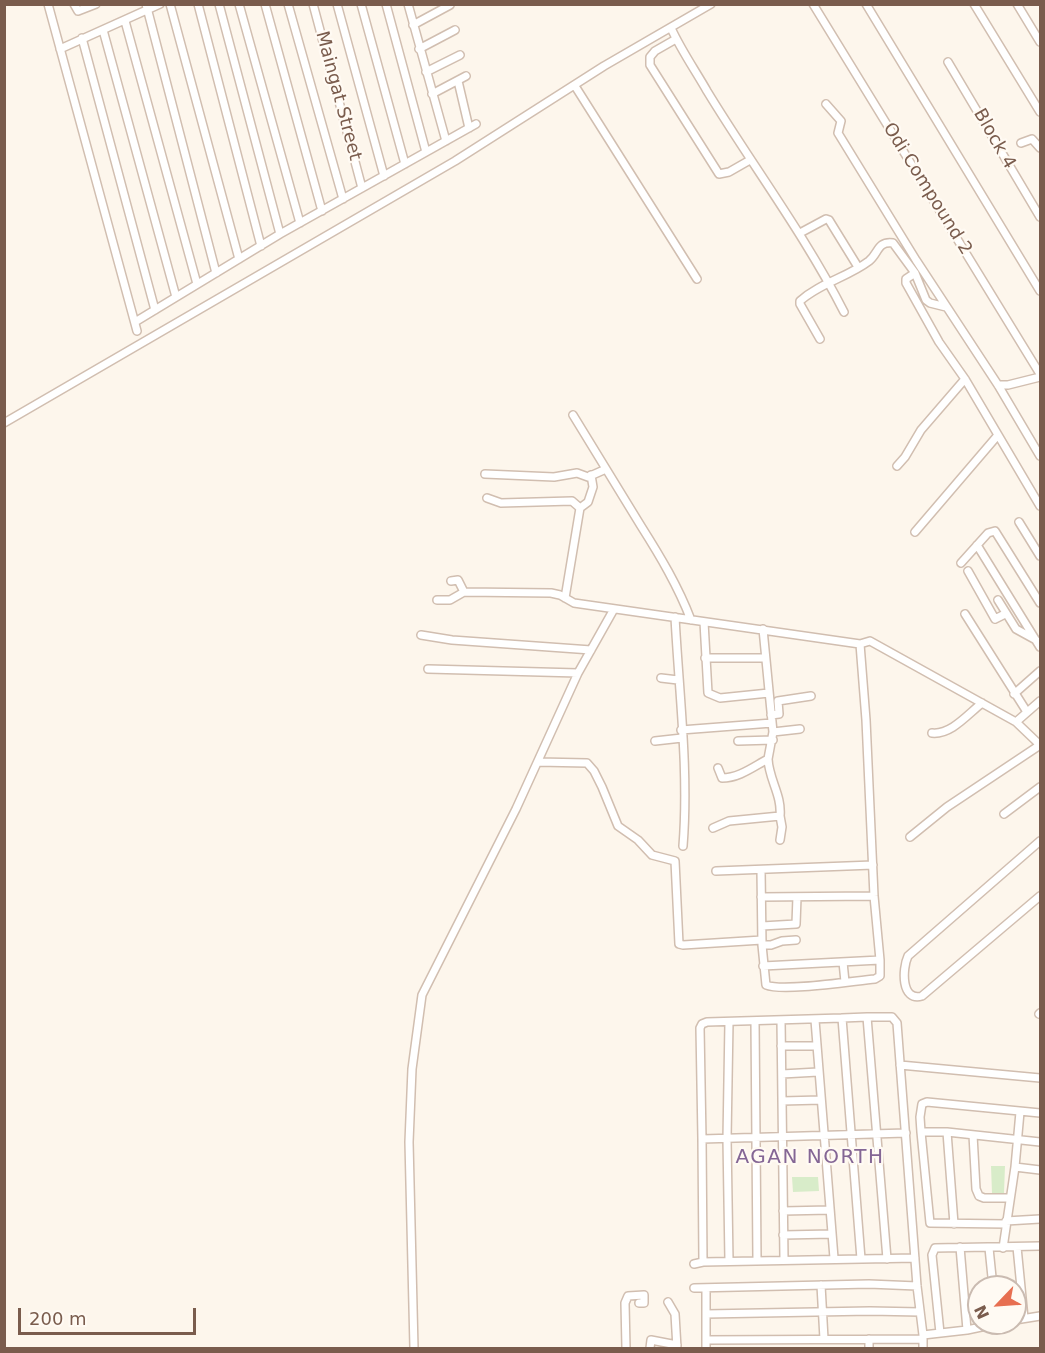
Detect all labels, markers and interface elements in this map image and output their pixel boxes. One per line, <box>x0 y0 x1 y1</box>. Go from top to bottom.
street label: Maingat Street <box>310 29 366 163</box>
street label: Block 4 <box>968 105 1020 173</box>
street label: Odi Compound 2 <box>878 119 976 259</box>
district label: AGAN NORTH <box>735 1146 885 1170</box>
north arrow <box>967 1275 1027 1335</box>
scale bar <box>21 1296 200 1334</box>
text: N <box>971 1302 993 1322</box>
text: 200 m <box>29 1308 87 1329</box>

